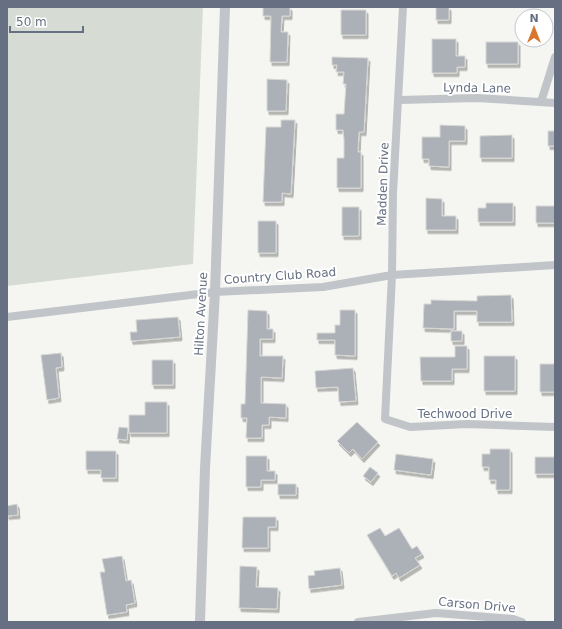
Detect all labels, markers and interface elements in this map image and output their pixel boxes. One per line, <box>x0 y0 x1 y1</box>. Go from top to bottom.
scale bar <box>10 8 83 34</box>
north arrow <box>514 8 554 48</box>
text: N <box>529 12 539 25</box>
text: 50 m <box>16 15 47 29</box>
street label: Lynda Lane <box>443 80 511 96</box>
street label: Madden Drive <box>375 142 391 226</box>
street label: Country Club Road <box>223 265 337 287</box>
street label: Hilton Avenue <box>192 272 210 356</box>
street label: Techwood Drive <box>417 407 512 421</box>
street label: Carson Drive <box>438 595 516 615</box>

